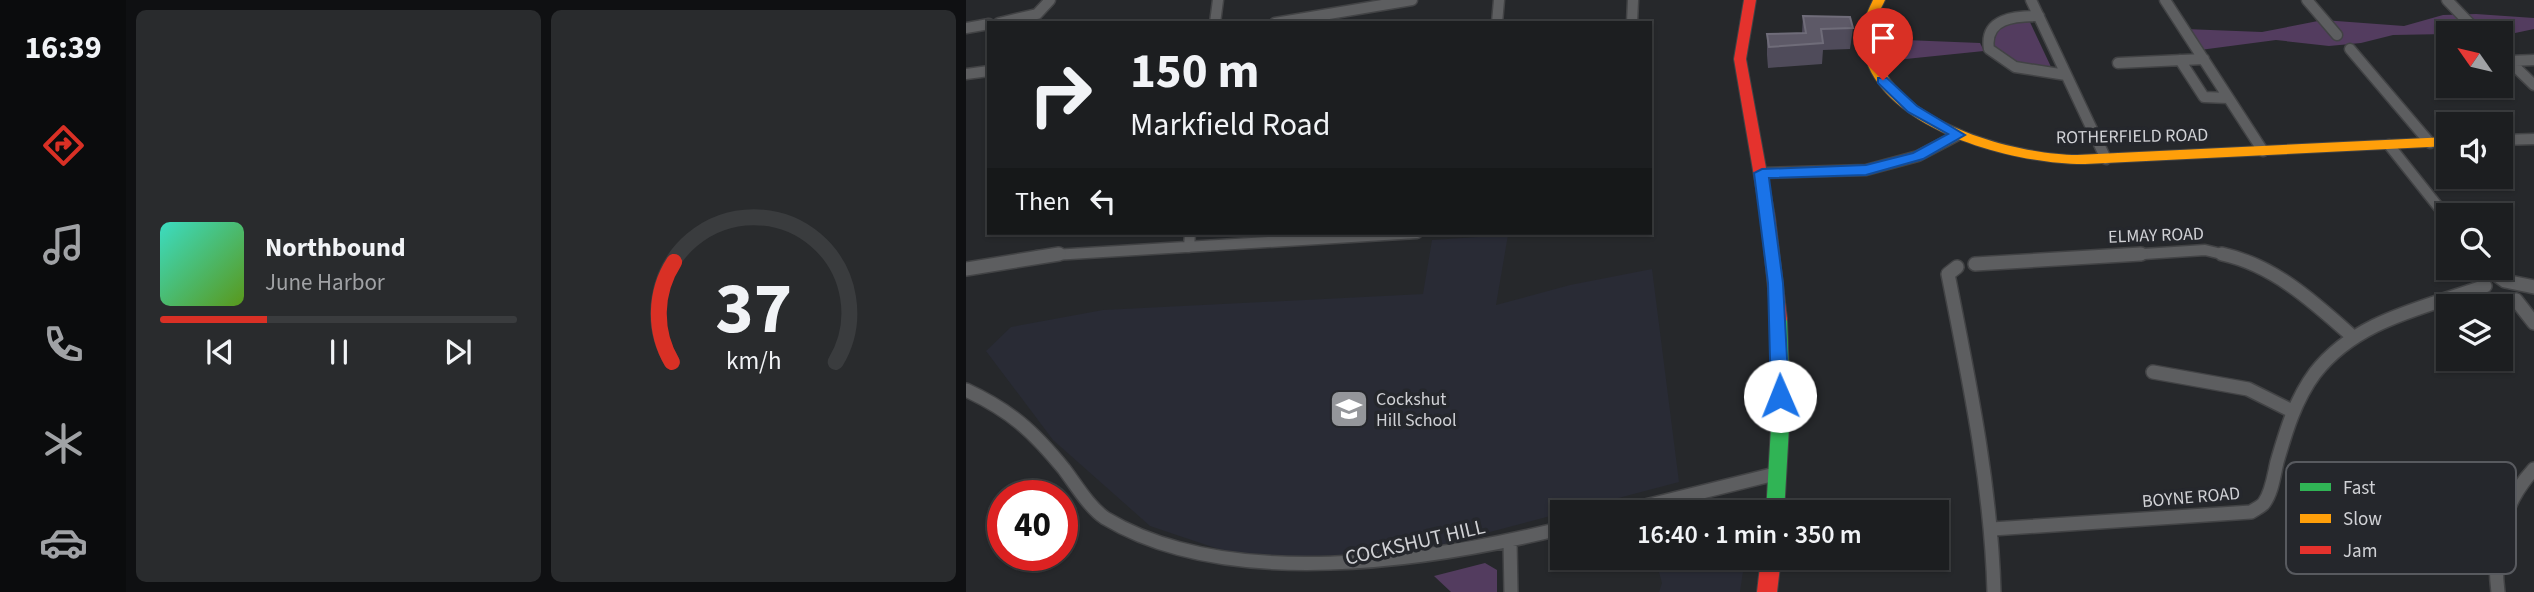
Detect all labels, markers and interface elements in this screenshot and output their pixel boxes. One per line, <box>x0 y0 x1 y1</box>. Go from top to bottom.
pin <box>1853 8 1913 80</box>
icon: arrive <box>1864 19 1902 57</box>
north arrow <box>2436 21 2513 98</box>
map controls <box>2436 21 2513 371</box>
text: 16:39 <box>24 25 102 71</box>
text: 150 m <box>1130 37 1259 107</box>
icon: right <box>1015 49 1106 140</box>
text: Markfield Road <box>1130 102 1330 148</box>
button: sound <box>2436 112 2513 189</box>
icon: directions <box>39 121 88 170</box>
street label: ROTHERFIELD ROAD <box>2056 123 2208 150</box>
icon: left <box>1084 182 1122 220</box>
text: Then <box>1015 183 1070 220</box>
button: search <box>2436 203 2513 280</box>
icon: music <box>39 220 88 269</box>
street label: ELMAY ROAD <box>2108 221 2204 250</box>
text: Northbound <box>265 229 406 266</box>
text: 37 <box>715 257 792 361</box>
text: June Harbor <box>265 266 385 299</box>
button: layers <box>2436 294 2513 371</box>
icon: phone <box>39 320 88 369</box>
icon: previous <box>201 333 239 371</box>
icon: pause <box>320 333 358 371</box>
icon: next <box>439 333 477 371</box>
text: km/h <box>726 343 781 379</box>
position arrow <box>1743 359 1817 433</box>
place label: Cockshut Hill School <box>1376 387 1457 433</box>
school or university icon: Cockshut Hill School <box>1328 388 1370 430</box>
icon: climate <box>39 419 88 468</box>
legend <box>2286 462 2516 574</box>
text: Fast <box>2343 475 2376 502</box>
speed limit sign: 40 <box>987 480 1078 571</box>
street label: BOYNE ROAD <box>2141 481 2241 514</box>
text: Slow <box>2343 506 2382 533</box>
street label: COCKSHUT HILL <box>1342 511 1488 573</box>
text: 16:40 · 1 min · 350 m <box>1637 516 1862 553</box>
icon: car <box>39 518 88 567</box>
text: Jam <box>2343 538 2377 565</box>

